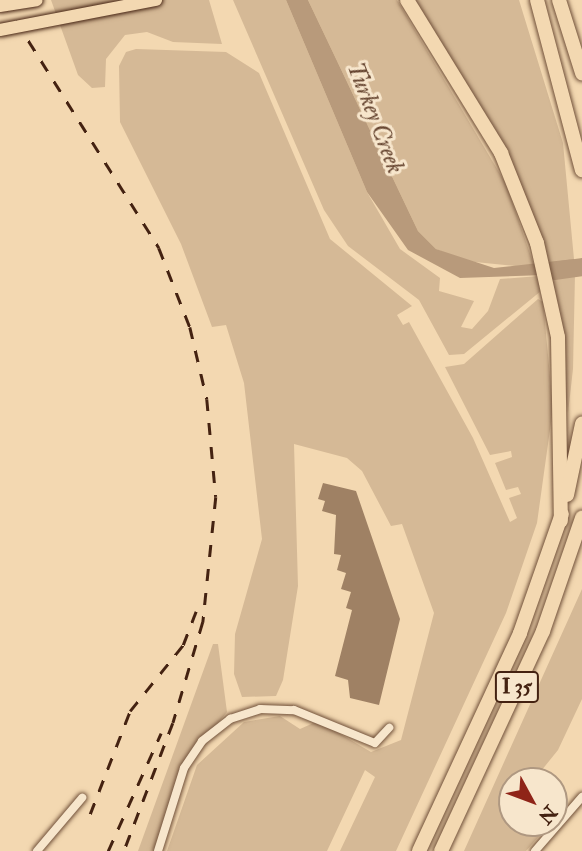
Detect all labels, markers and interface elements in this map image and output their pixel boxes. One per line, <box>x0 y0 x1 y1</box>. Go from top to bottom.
water label: Turkey Creek <box>341 58 409 178</box>
road number: I 35 <box>494 670 540 704</box>
north arrow <box>498 767 568 837</box>
text: N <box>533 800 562 829</box>

